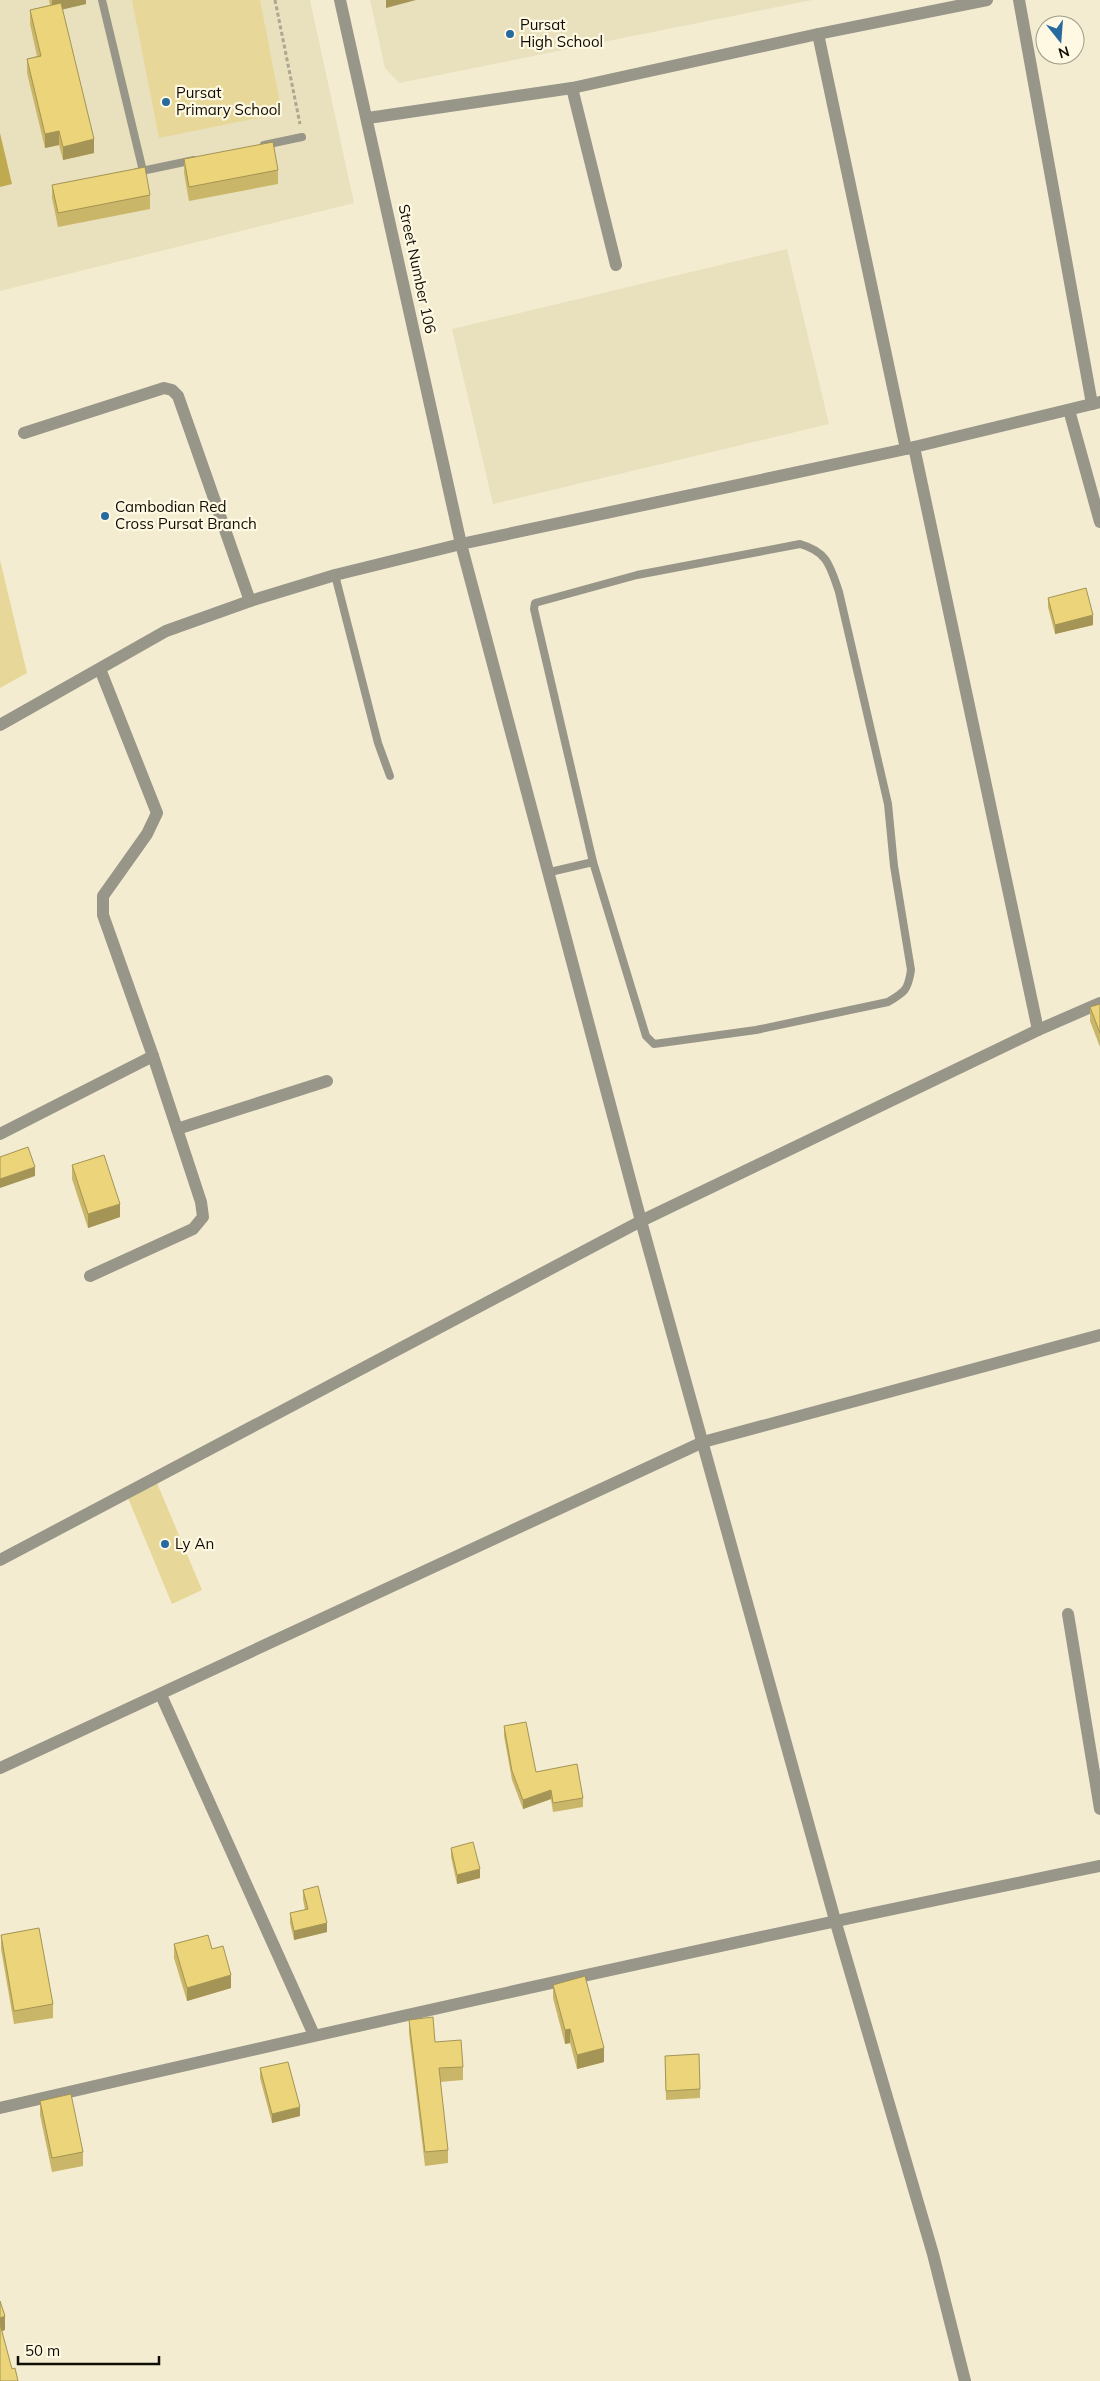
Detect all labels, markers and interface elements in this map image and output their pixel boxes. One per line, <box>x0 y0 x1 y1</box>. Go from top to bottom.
place label: Pursat High School <box>520 15 603 51</box>
north arrow <box>1035 15 1085 65</box>
marker: Pursat High School <box>504 28 516 40</box>
text: N <box>1056 42 1071 63</box>
place label: Pursat Primary School <box>176 83 281 119</box>
marker: Pursat Primary School <box>160 96 172 108</box>
street label: Street Number 106 <box>394 202 440 335</box>
place label: Cambodian Red Cross Pursat Branch <box>115 497 257 533</box>
marker: Cambodian Red Cross Pursat Branch <box>99 510 111 522</box>
place label: Ly An <box>175 1534 214 1553</box>
marker: Ly An <box>159 1538 171 1550</box>
scale bar <box>18 2334 159 2366</box>
text: 50 m <box>25 2341 60 2360</box>

